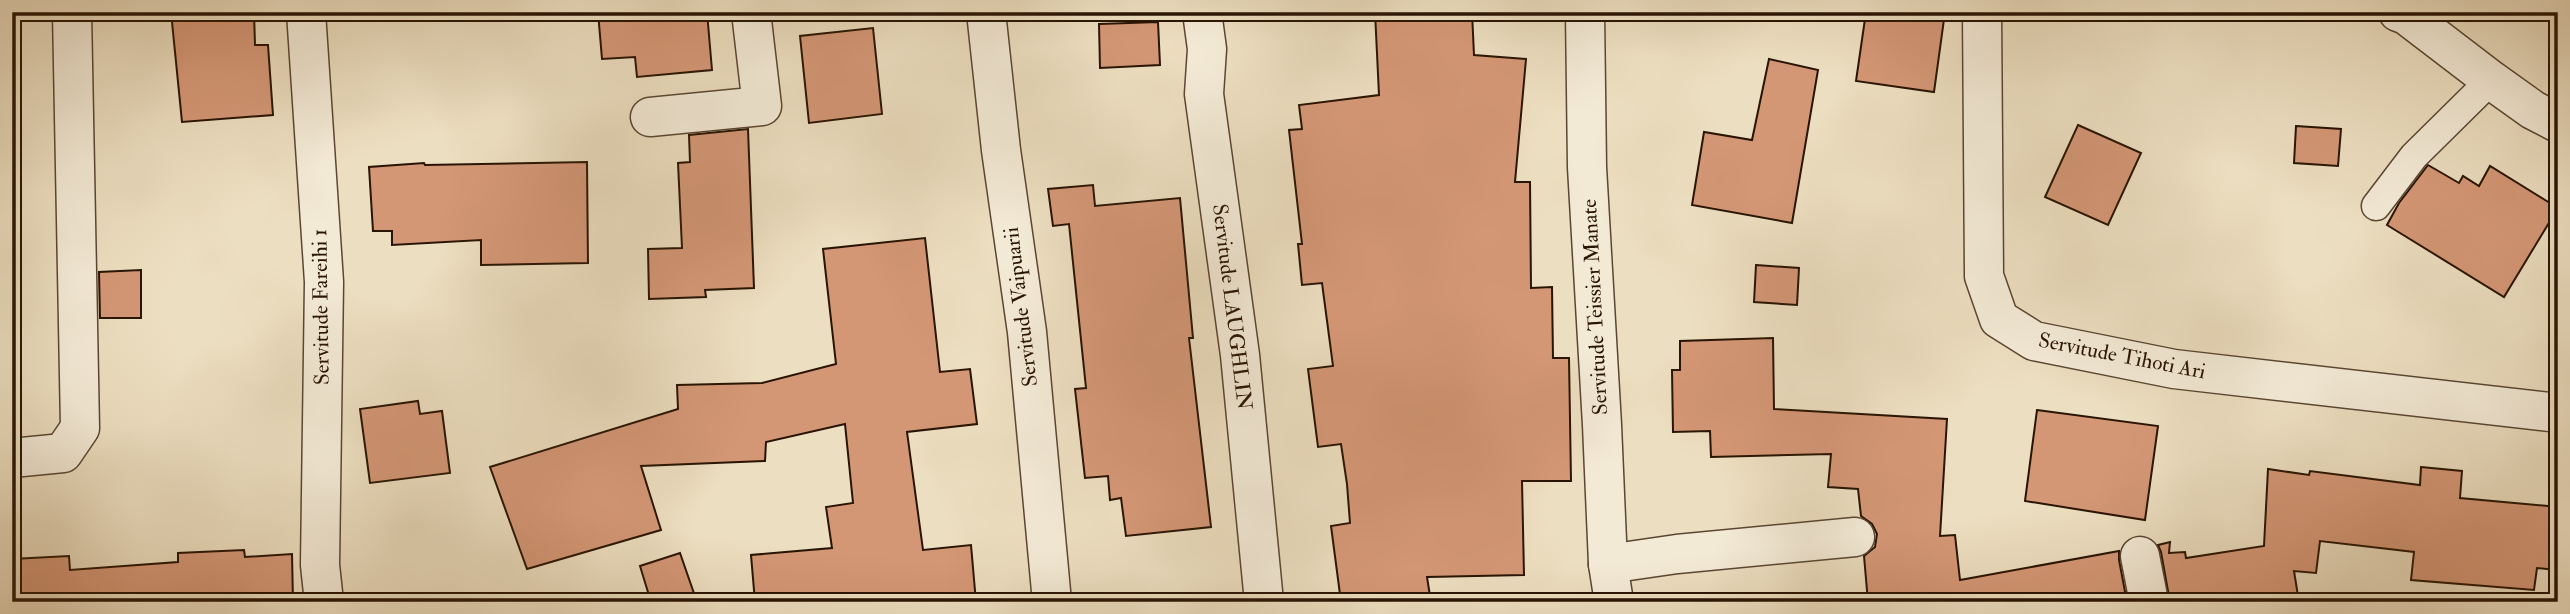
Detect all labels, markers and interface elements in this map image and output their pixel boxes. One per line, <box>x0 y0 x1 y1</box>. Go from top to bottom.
street label: Servitude Teissier Manate <box>1576 198 1614 416</box>
street label: Servitude LAUGHLIN <box>1206 202 1258 412</box>
street label: Servitude Vaipuarii <box>998 225 1044 388</box>
street label: Servitude Fareihi 1 <box>306 229 336 385</box>
street label: Servitude Tihoti Ari <box>2036 327 2208 386</box>

